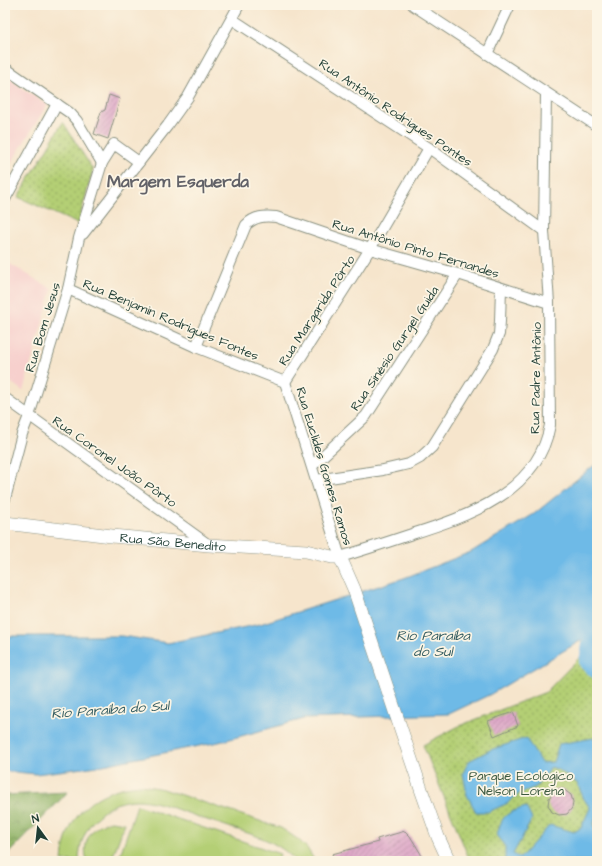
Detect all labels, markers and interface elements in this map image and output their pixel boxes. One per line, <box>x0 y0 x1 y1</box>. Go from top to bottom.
street label: Rua Antônio Rodrigues Pontes <box>315 55 476 172</box>
district label: Margem Esquerda <box>107 170 249 195</box>
street label: Rua Antônio Pinto Fernandes <box>330 215 502 283</box>
street label: Rua Margarida Pôrto <box>274 251 361 370</box>
street label: Rua Benjamin Rodrigues Fontes <box>80 275 262 366</box>
street label: Rua Bom Jesus <box>21 280 65 374</box>
street label: Rua Sinésio Gurgel Guida <box>346 282 444 415</box>
street label: Rua Padre Antônio <box>526 321 546 434</box>
street label: Rua Euclides Gomes Ramos <box>291 385 357 548</box>
street label: Rua Coronel João Pôrto <box>49 412 181 512</box>
street label: Rua São Benedito <box>119 529 227 556</box>
water label: Rio Paraíba do Sul <box>396 626 471 662</box>
water label: Rio Paraíba do Sul <box>50 696 171 724</box>
park label: Parque Ecológico Nelson Lorena <box>469 767 574 800</box>
north arrow <box>18 808 58 848</box>
text: N <box>30 811 41 827</box>

